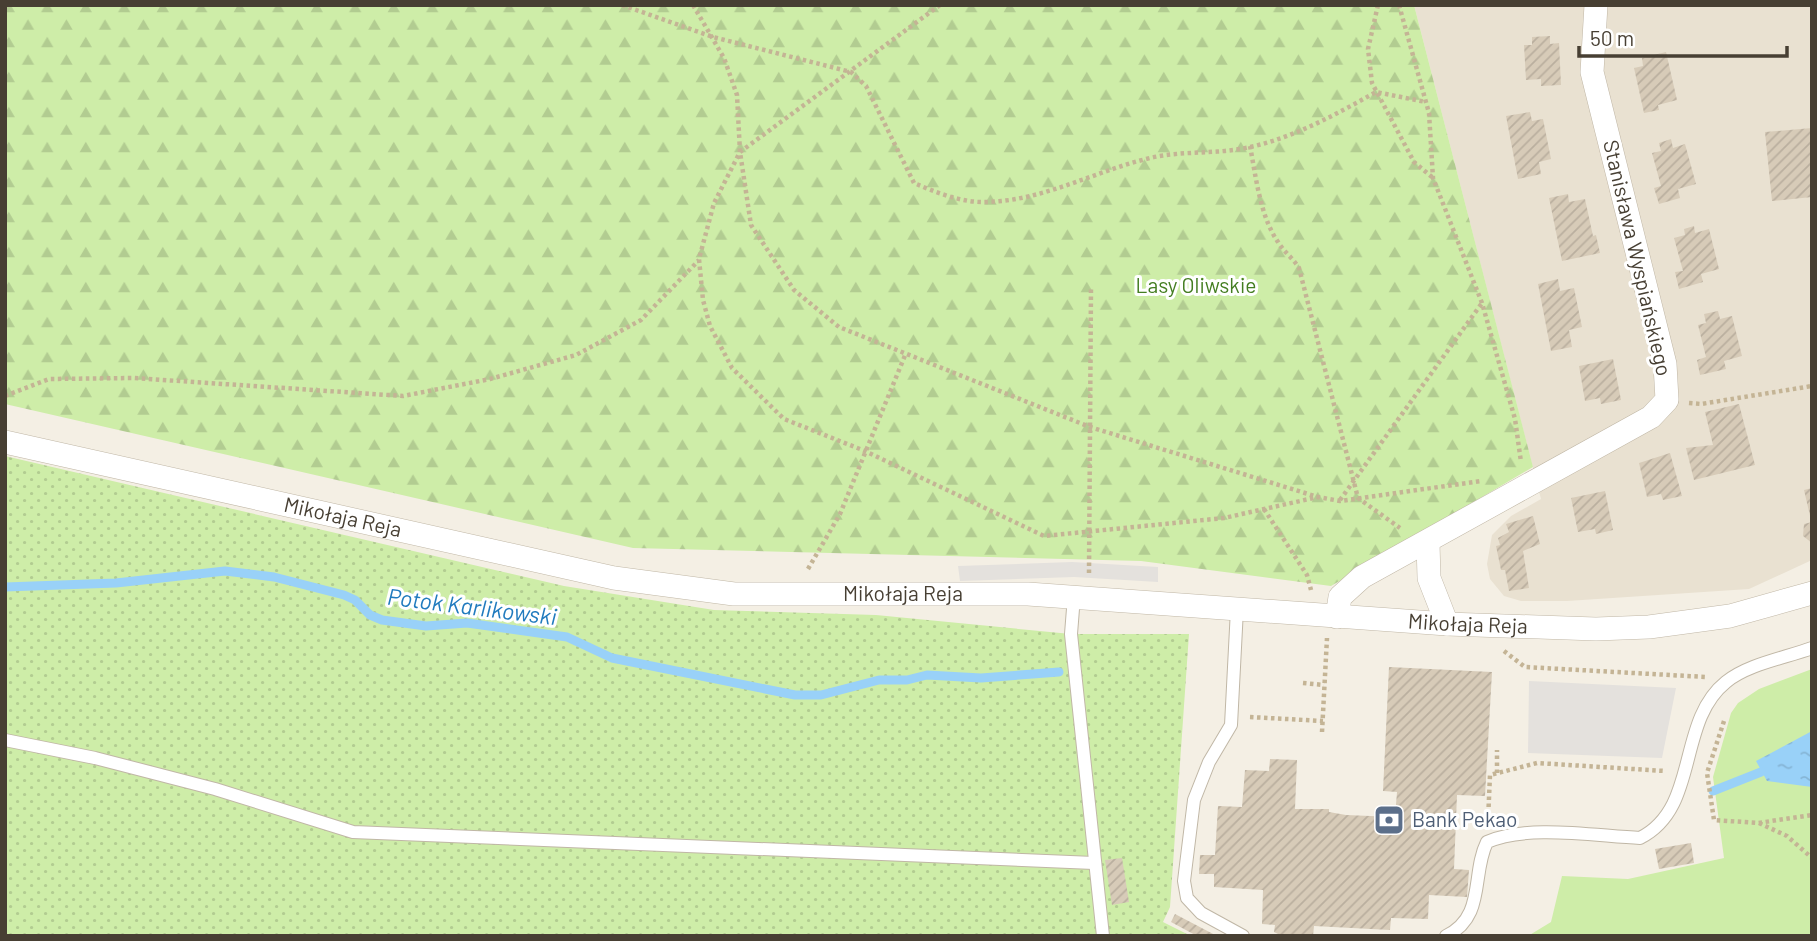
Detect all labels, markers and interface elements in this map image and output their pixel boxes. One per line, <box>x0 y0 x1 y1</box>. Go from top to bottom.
scale bar <box>1579 14 1787 58</box>
text: 50 m <box>1590 25 1634 50</box>
street label: Stanisława Wyspiańskiego <box>1599 137 1678 378</box>
park label: Lasy Oliwskie <box>1136 272 1256 297</box>
street label: Mikołaja Reja <box>282 491 404 541</box>
street label: Mikołaja Reja <box>843 580 963 605</box>
water label: Potok Karlikowski <box>386 582 559 630</box>
street label: Mikołaja Reja <box>1407 607 1528 638</box>
bank icon: Bank Pekao <box>1372 803 1406 837</box>
place label: Bank Pekao <box>1412 806 1518 831</box>

